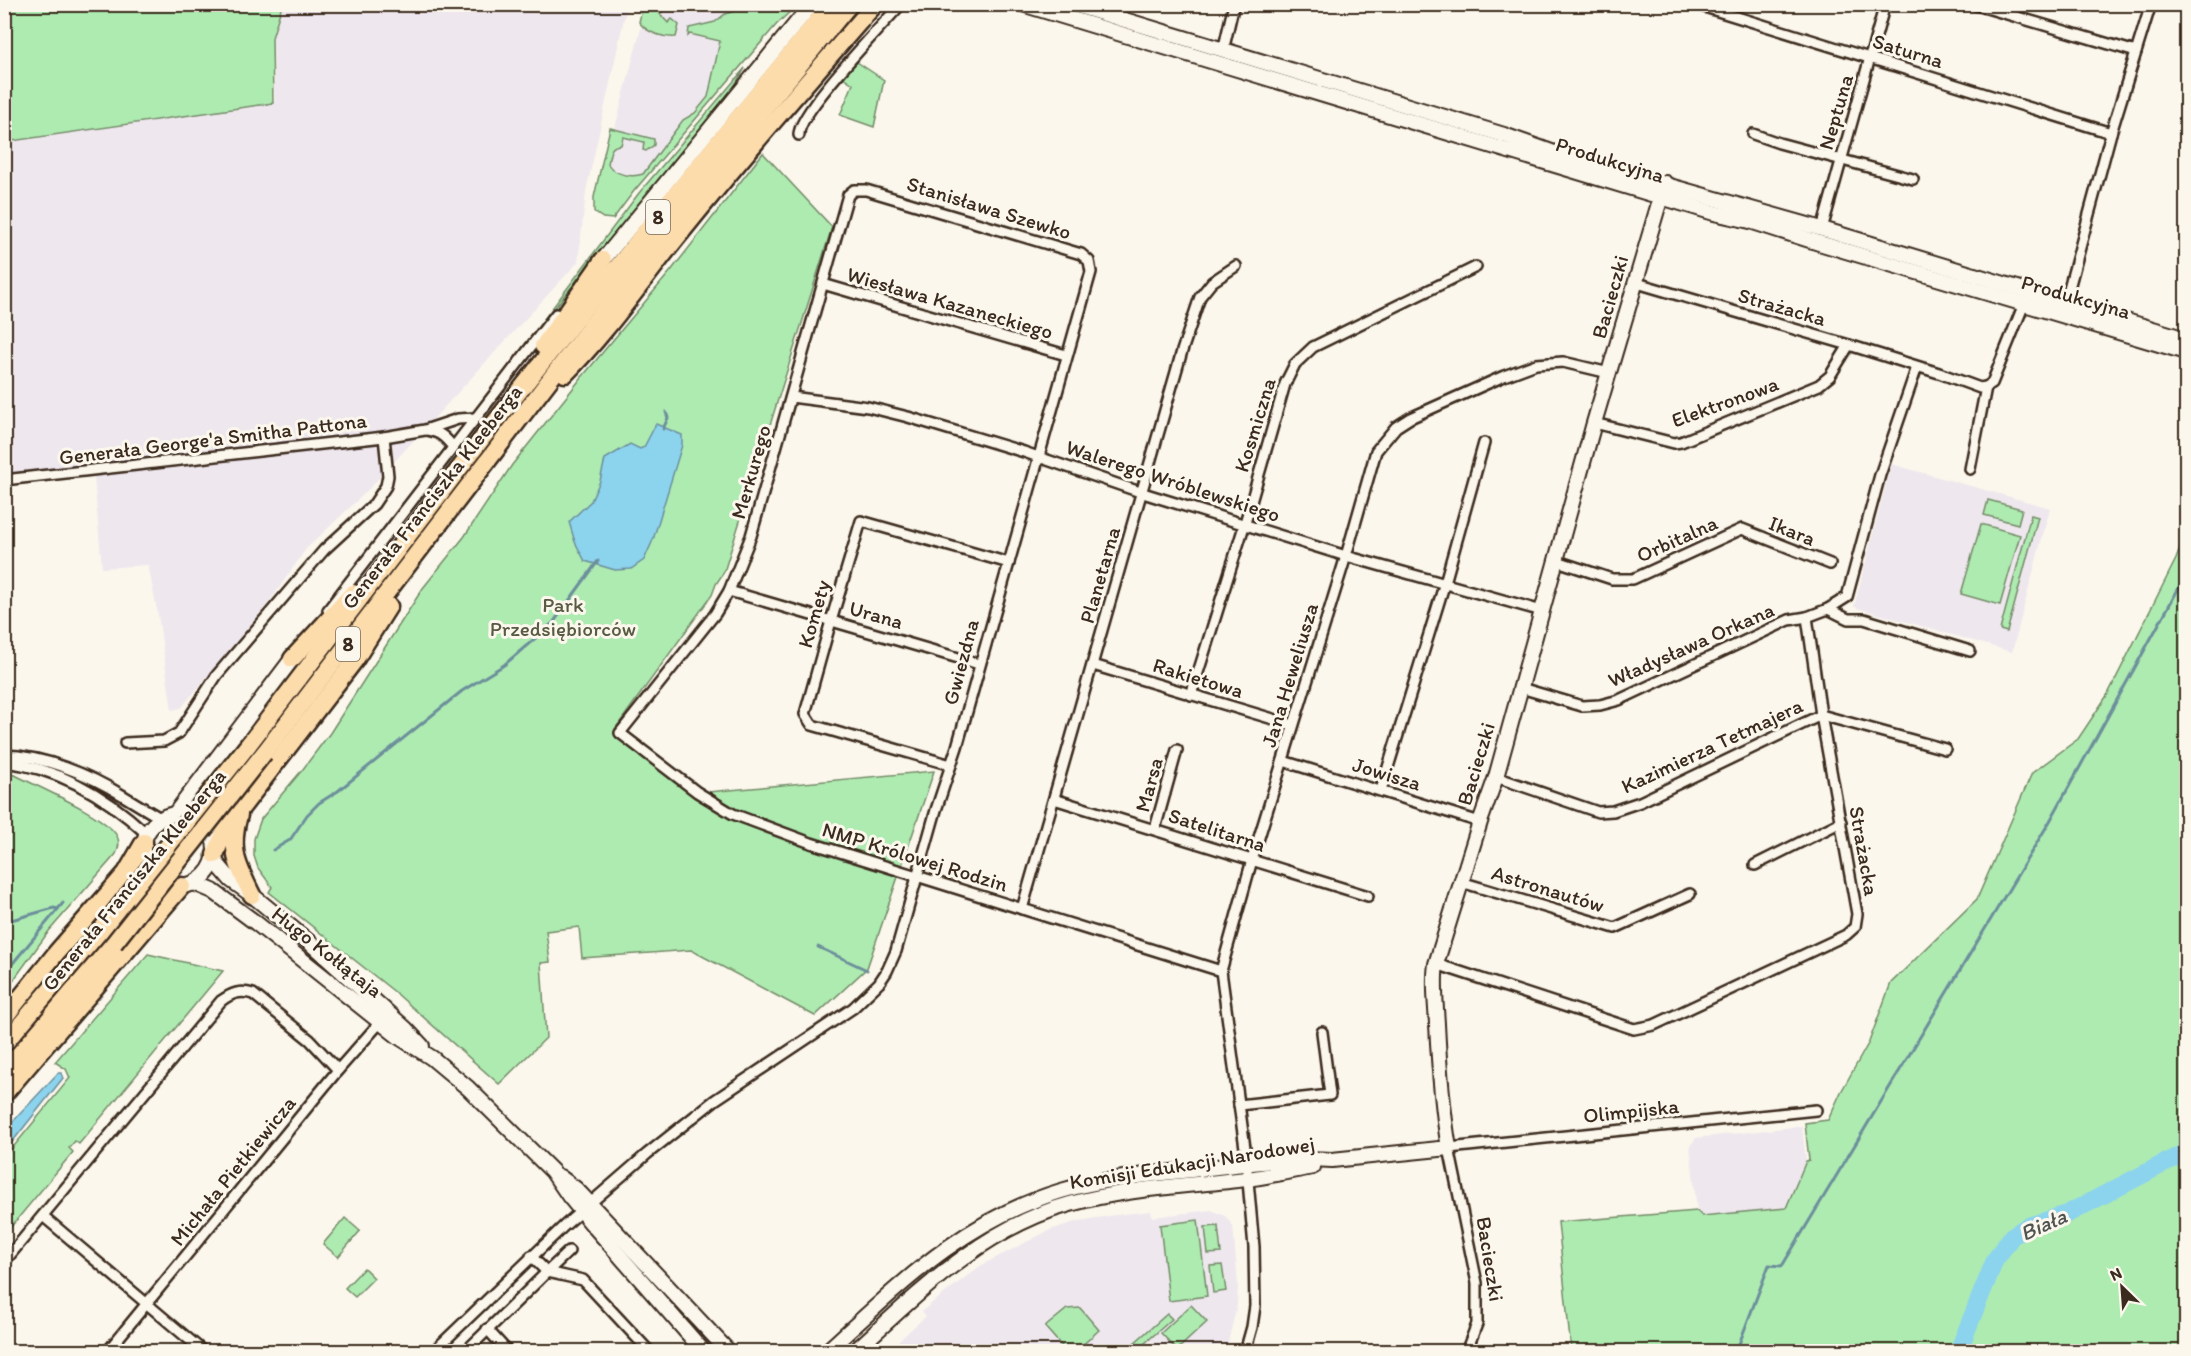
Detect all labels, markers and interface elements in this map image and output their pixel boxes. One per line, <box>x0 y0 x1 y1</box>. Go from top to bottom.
street label: Saturna <box>1870 28 1947 73</box>
street label: Neptuna <box>1813 71 1858 153</box>
street label: Produkcyjna <box>1553 131 1668 188</box>
street label: Stanisława Szewko <box>904 171 1074 244</box>
road number: 8 <box>646 200 670 234</box>
street label: Bacieczki <box>1586 252 1633 341</box>
street label: Wiesława Kazaneckiego <box>844 261 1056 344</box>
street label: Produkcyjna <box>2019 269 2134 324</box>
street label: Strażacka <box>1735 282 1829 331</box>
street label: Elektronowa <box>1668 371 1782 432</box>
street label: Kosmiczna <box>1228 375 1281 475</box>
street label: Generała Franciszka Kleeberga <box>336 379 527 614</box>
street label: Generała George'a Smitha Pattona <box>58 407 368 470</box>
street label: Merkurego <box>725 422 776 522</box>
street label: Walerego Wróblewskiego <box>1063 434 1283 527</box>
street label: Orbitalna <box>1632 510 1721 567</box>
street label: Ikara <box>1765 510 1819 551</box>
street label: Planetarna <box>1074 524 1125 626</box>
street label: Komety <box>792 577 835 651</box>
park label: Park Przedsiębiorców <box>490 592 636 641</box>
street label: Urana <box>846 595 906 634</box>
street label: Władysława Orkana <box>1604 597 1778 692</box>
street label: Jana Heweliusza <box>1256 600 1323 750</box>
street label: Gwiezdna <box>937 616 984 708</box>
road number: 8 <box>336 627 360 661</box>
street label: Rakietowa <box>1150 652 1246 703</box>
street label: Kazimierza Tetmajera <box>1617 692 1807 799</box>
street label: Bacieczki <box>1451 719 1500 808</box>
street label: Jowisza <box>1350 751 1424 796</box>
street label: Marsa <box>1129 755 1168 815</box>
street label: Generała Franciszka Kleeberga <box>36 764 231 996</box>
street label: Satelitarna <box>1166 802 1269 857</box>
street label: Strażacka <box>1844 804 1885 898</box>
street label: NMP Królowej Rodzin <box>819 816 1011 897</box>
street label: Astronautów <box>1489 860 1608 918</box>
street label: Hugo Kołłątaja <box>267 901 388 1003</box>
street label: Michała Pietkiewicza <box>164 1091 301 1251</box>
street label: Olimpijska <box>1582 1093 1680 1128</box>
street label: Komisji Edukacji Narodowej <box>1068 1131 1316 1194</box>
water label: Biała <box>2016 1202 2071 1247</box>
street label: Bacieczki <box>1471 1215 1510 1303</box>
north arrow <box>2092 1257 2152 1317</box>
text: N <box>2107 1263 2125 1285</box>

